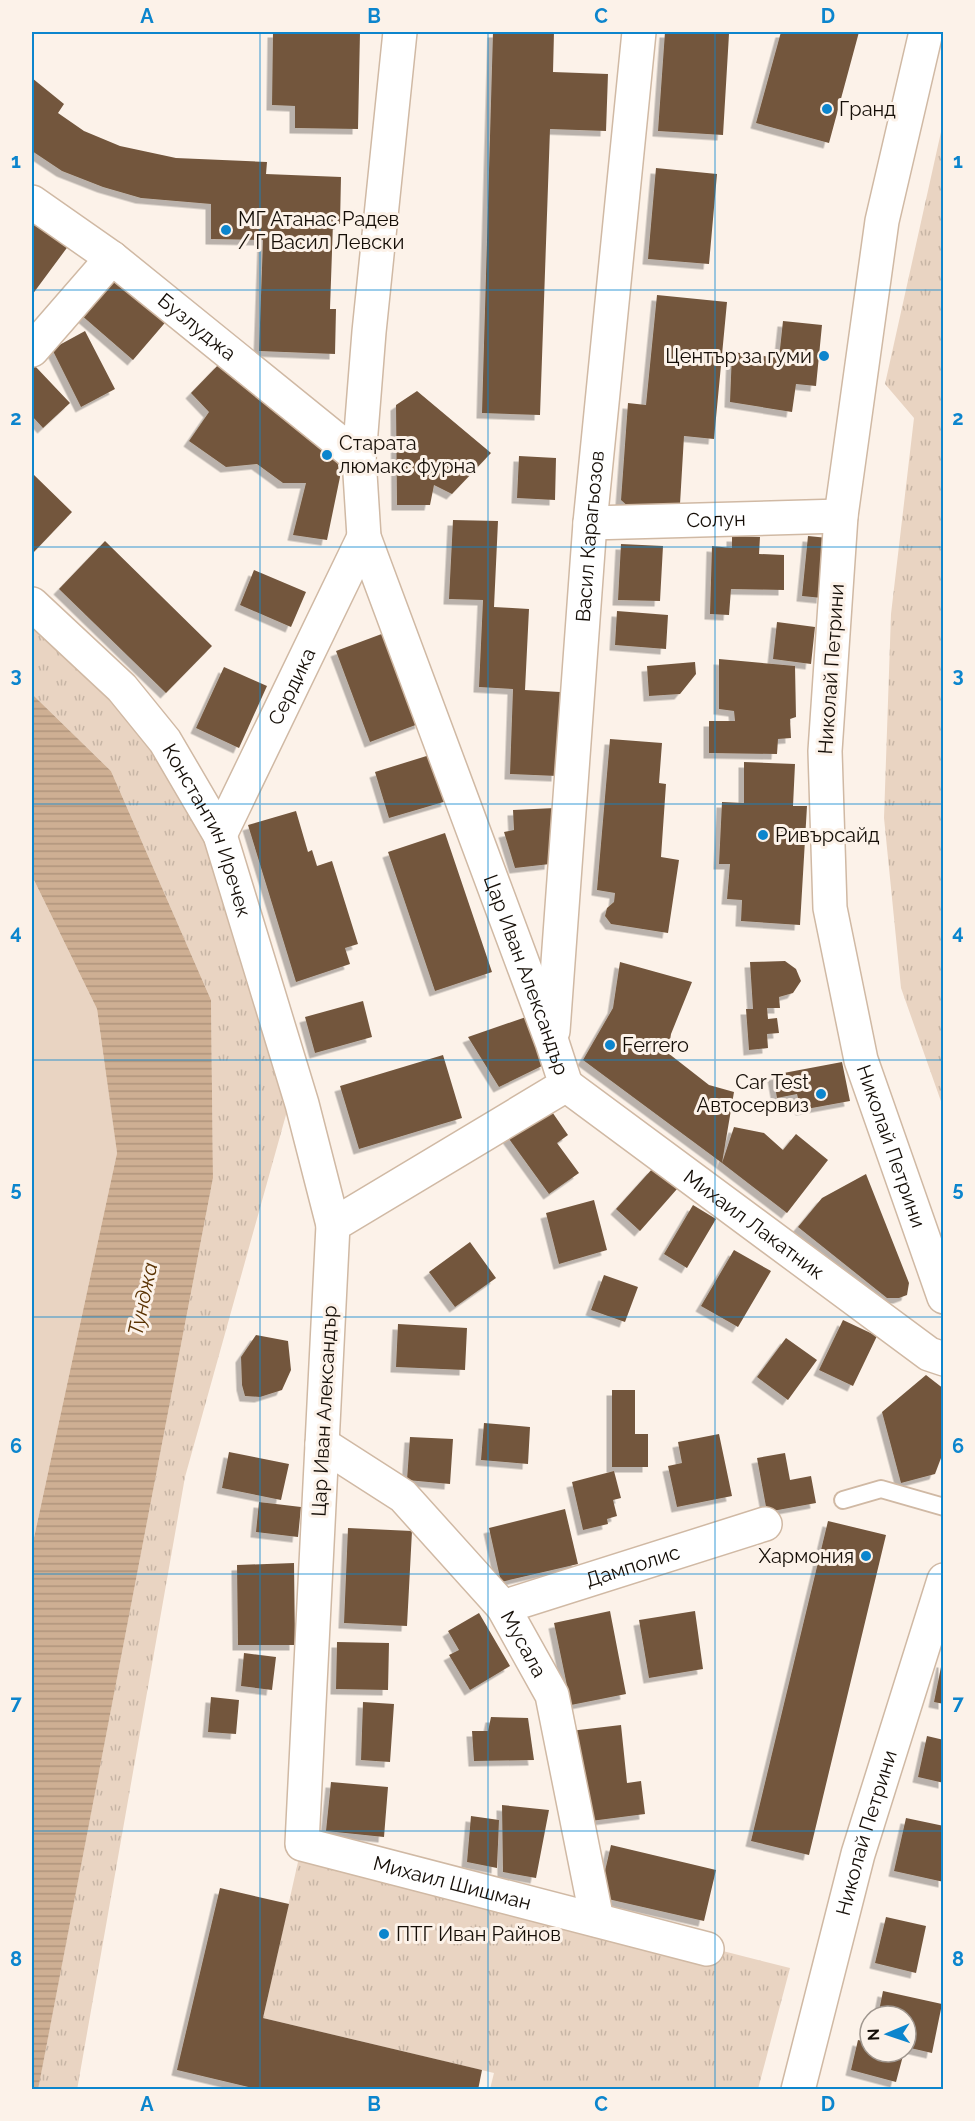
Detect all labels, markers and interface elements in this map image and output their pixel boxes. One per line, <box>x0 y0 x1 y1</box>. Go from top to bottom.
text: A <box>140 4 154 28</box>
text: B <box>367 4 381 28</box>
text: C <box>594 4 608 28</box>
text: D <box>821 4 835 28</box>
place label: Гранд <box>839 97 896 121</box>
marker: Гранд <box>820 102 834 116</box>
text: 1 <box>11 149 21 173</box>
text: 1 <box>953 149 963 173</box>
place label: МГ Атанас Радев / Г Васил Левски <box>238 207 404 254</box>
marker: МГ Атанас Радев / Г Васил Левски <box>219 223 233 237</box>
street label: Бузлуджа <box>153 288 241 366</box>
place label: Център за гуми <box>665 344 812 368</box>
marker: Център за гуми <box>817 349 831 363</box>
text: 2 <box>10 406 22 430</box>
text: 2 <box>952 406 964 430</box>
place label: Старата люмакс фурна <box>339 431 476 478</box>
marker: Старата люмакс фурна <box>320 448 334 462</box>
street label: Васил Карагьозов <box>571 449 609 623</box>
street label: Солун <box>686 507 746 532</box>
street label: Николай Петрини <box>813 583 849 755</box>
street label: Сердика <box>263 644 321 729</box>
text: 3 <box>10 663 22 687</box>
text: 3 <box>952 663 964 687</box>
street label: Константин Иречек <box>157 740 256 920</box>
place label: Ривърсайд <box>775 823 880 847</box>
marker: Ривърсайд <box>756 828 770 842</box>
street label: Цар Иван Александър <box>479 871 574 1078</box>
text: 4 <box>10 920 22 944</box>
text: 4 <box>952 920 964 944</box>
place label: Ferrero <box>622 1033 689 1057</box>
marker: Ferrero <box>603 1038 617 1052</box>
street label: Николай Петрини <box>852 1062 931 1231</box>
place label: Car Test Автосервиз <box>697 1070 809 1117</box>
marker: Car Test Автосервиз <box>814 1087 828 1101</box>
street label: Михаил Лакатник <box>679 1164 829 1284</box>
text: 5 <box>10 1177 22 1201</box>
text: 5 <box>952 1177 964 1201</box>
water label: Тунджа <box>123 1260 162 1338</box>
street label: Цар Иван Александър <box>306 1305 342 1517</box>
text: 6 <box>10 1434 22 1458</box>
text: 6 <box>952 1434 964 1458</box>
street label: Дамполис <box>583 1540 683 1592</box>
place label: Хармония <box>758 1544 854 1568</box>
marker: Хармония <box>859 1549 873 1563</box>
street label: Мусала <box>496 1607 552 1681</box>
text: 7 <box>10 1691 22 1715</box>
text: 7 <box>952 1691 964 1715</box>
street label: Николай Петрини <box>831 1747 902 1918</box>
street label: Михаил Шишман <box>371 1851 534 1915</box>
place label: ПТГ Иван Райнов <box>396 1922 561 1946</box>
marker: ПТГ Иван Райнов <box>377 1927 391 1941</box>
text: 8 <box>10 1947 22 1971</box>
text: 8 <box>952 1947 964 1971</box>
north arrow <box>858 2004 918 2064</box>
text: N <box>864 2028 883 2041</box>
text: A <box>140 2092 154 2116</box>
text: B <box>367 2092 381 2116</box>
text: C <box>594 2092 608 2116</box>
text: D <box>821 2092 835 2116</box>

